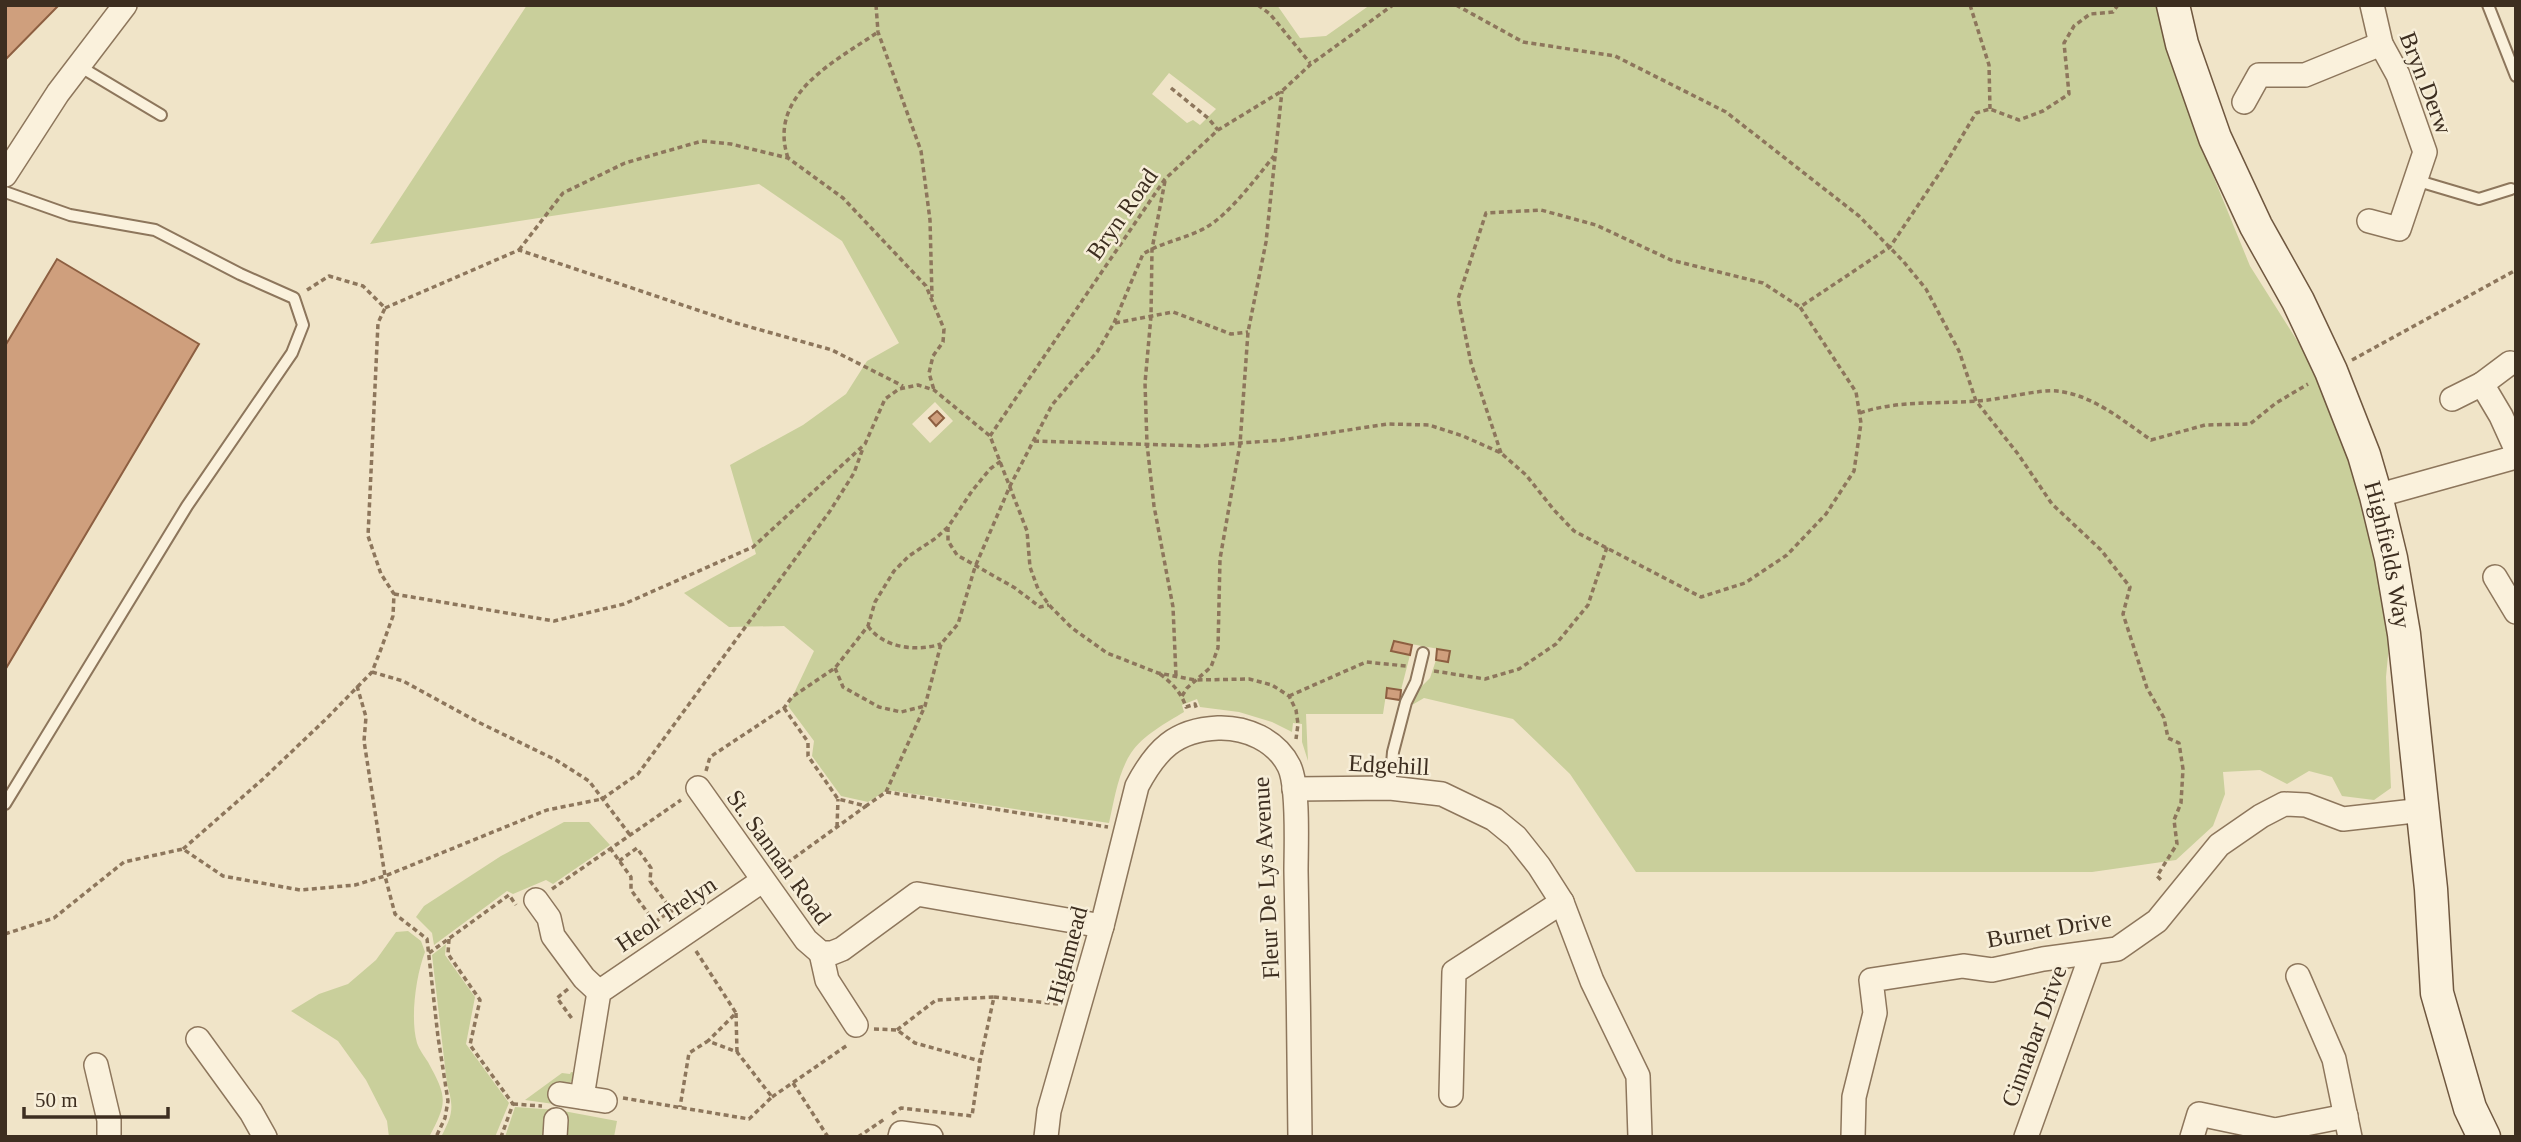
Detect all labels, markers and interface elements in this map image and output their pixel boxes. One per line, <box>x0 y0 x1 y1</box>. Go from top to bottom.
street label: Bryn Derw <box>2395 28 2458 138</box>
street label: Bryn Road <box>1081 164 1163 264</box>
street label: Highfields Way <box>2359 478 2416 630</box>
street label: Edgehill <box>1348 750 1431 780</box>
street label: Fleur De Lys Avenue <box>1248 776 1284 980</box>
street label: St. Sannan Road <box>722 785 836 929</box>
street label: Heol Trelyn <box>611 871 721 957</box>
street label: Highmead <box>1042 903 1092 1007</box>
street label: Burnet Drive <box>1985 905 2113 953</box>
street label: Cinnabar Drive <box>1996 962 2072 1110</box>
scale bar <box>24 1076 168 1120</box>
text: 50 m <box>35 1088 78 1112</box>

